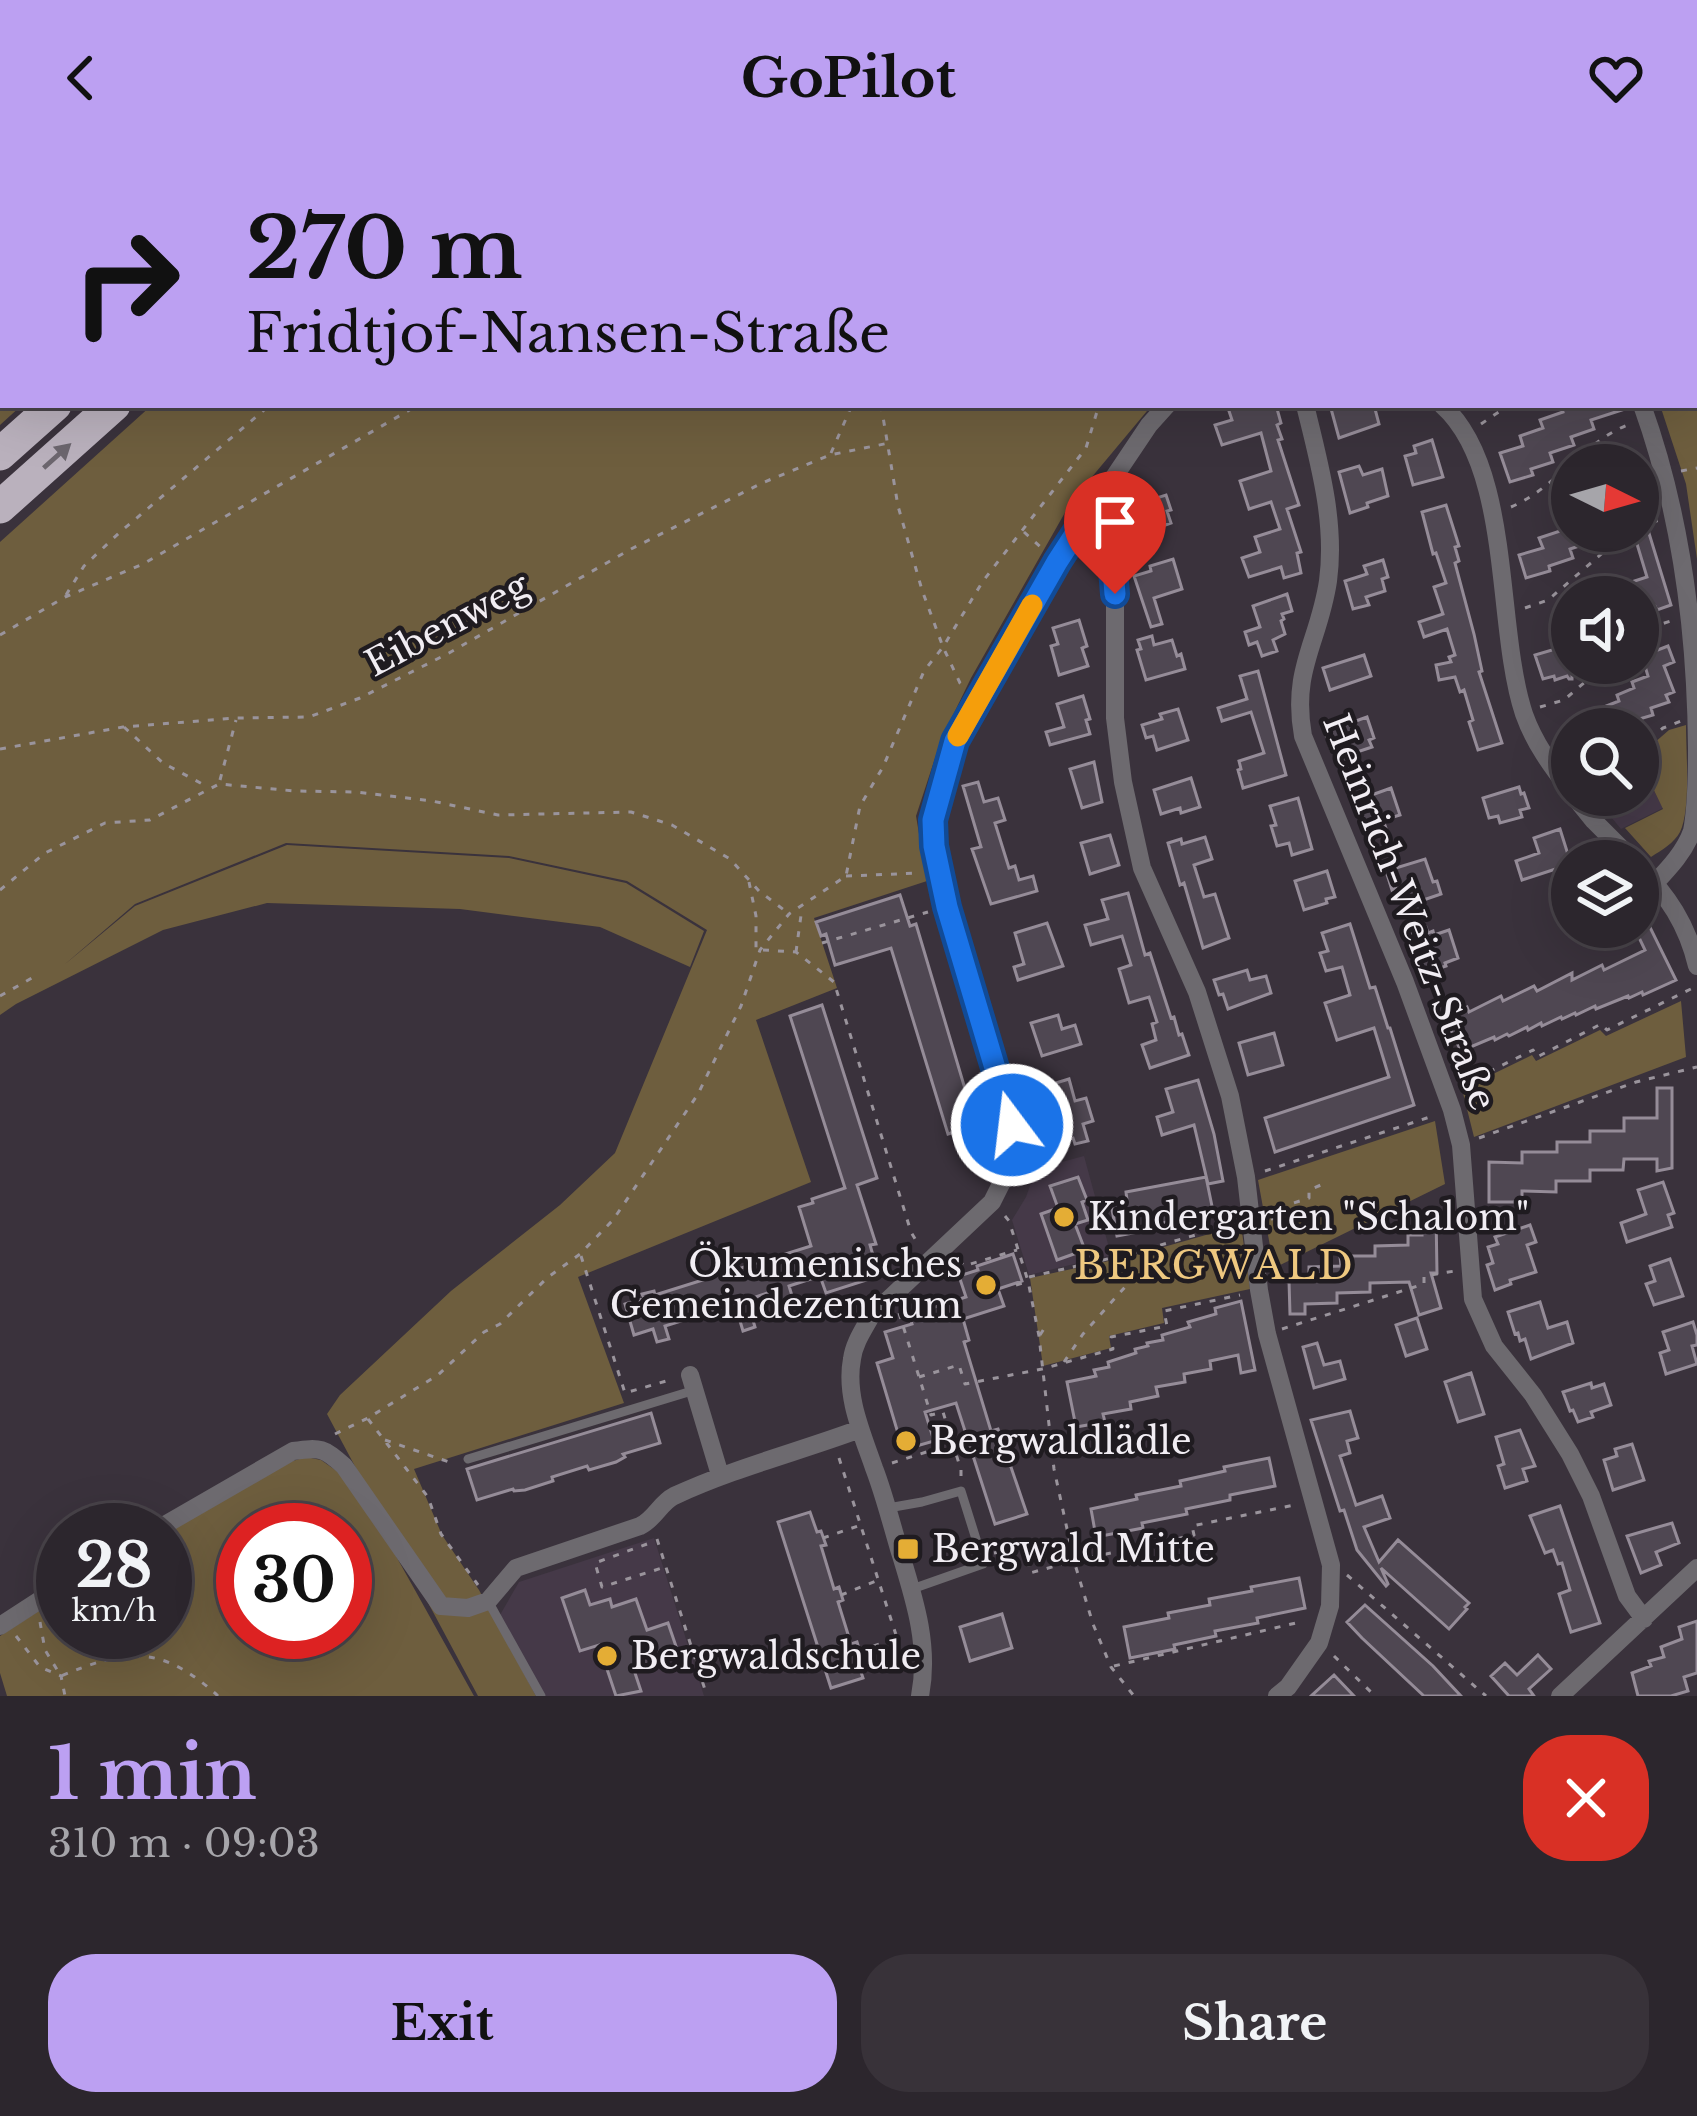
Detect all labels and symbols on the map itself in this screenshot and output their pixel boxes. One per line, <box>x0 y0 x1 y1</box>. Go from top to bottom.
one-way arrow <box>42 443 72 470</box>
north arrow <box>1551 444 1659 552</box>
pin <box>1064 471 1166 594</box>
street label: Eibenweg <box>358 562 537 686</box>
street label: Heinrich-Weitz-Straße <box>1313 708 1506 1117</box>
position arrow <box>949 1062 1075 1188</box>
place label: Kindergarten "Schalom" <box>1088 1195 1529 1240</box>
marker: Kindergarten "Schalom" <box>1051 1204 1077 1230</box>
place label: Ökumenisches Gemeindezentrum <box>610 1241 962 1328</box>
district label: BERGWALD <box>1074 1241 1356 1290</box>
marker: Ökumenisches Gemeindezentrum <box>973 1272 999 1298</box>
place label: Bergwaldlädle <box>930 1419 1192 1464</box>
marker: Bergwaldlädle <box>893 1428 919 1454</box>
speed limit sign: 30 <box>216 1503 372 1659</box>
place label: Bergwald Mitte <box>932 1527 1215 1572</box>
marker: Bergwald Mitte <box>895 1536 921 1562</box>
place label: Bergwaldschule <box>631 1634 921 1679</box>
marker: Bergwaldschule <box>594 1643 620 1669</box>

